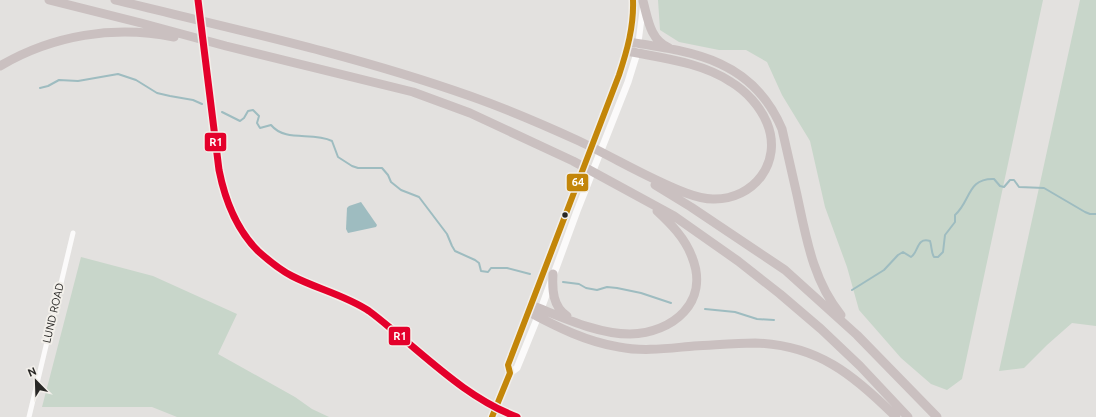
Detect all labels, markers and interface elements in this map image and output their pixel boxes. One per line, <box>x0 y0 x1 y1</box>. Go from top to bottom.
line badge: R1 <box>204 132 227 152</box>
text: R1 <box>209 136 223 148</box>
line badge: 64 <box>566 173 589 192</box>
text: 64 <box>572 176 584 188</box>
unlabelled marker <box>560 210 570 220</box>
street label: LUND ROAD <box>40 282 66 344</box>
line badge: R1 <box>388 326 411 346</box>
text: R1 <box>393 330 407 342</box>
north arrow <box>16 361 56 401</box>
text: N <box>26 365 38 379</box>

